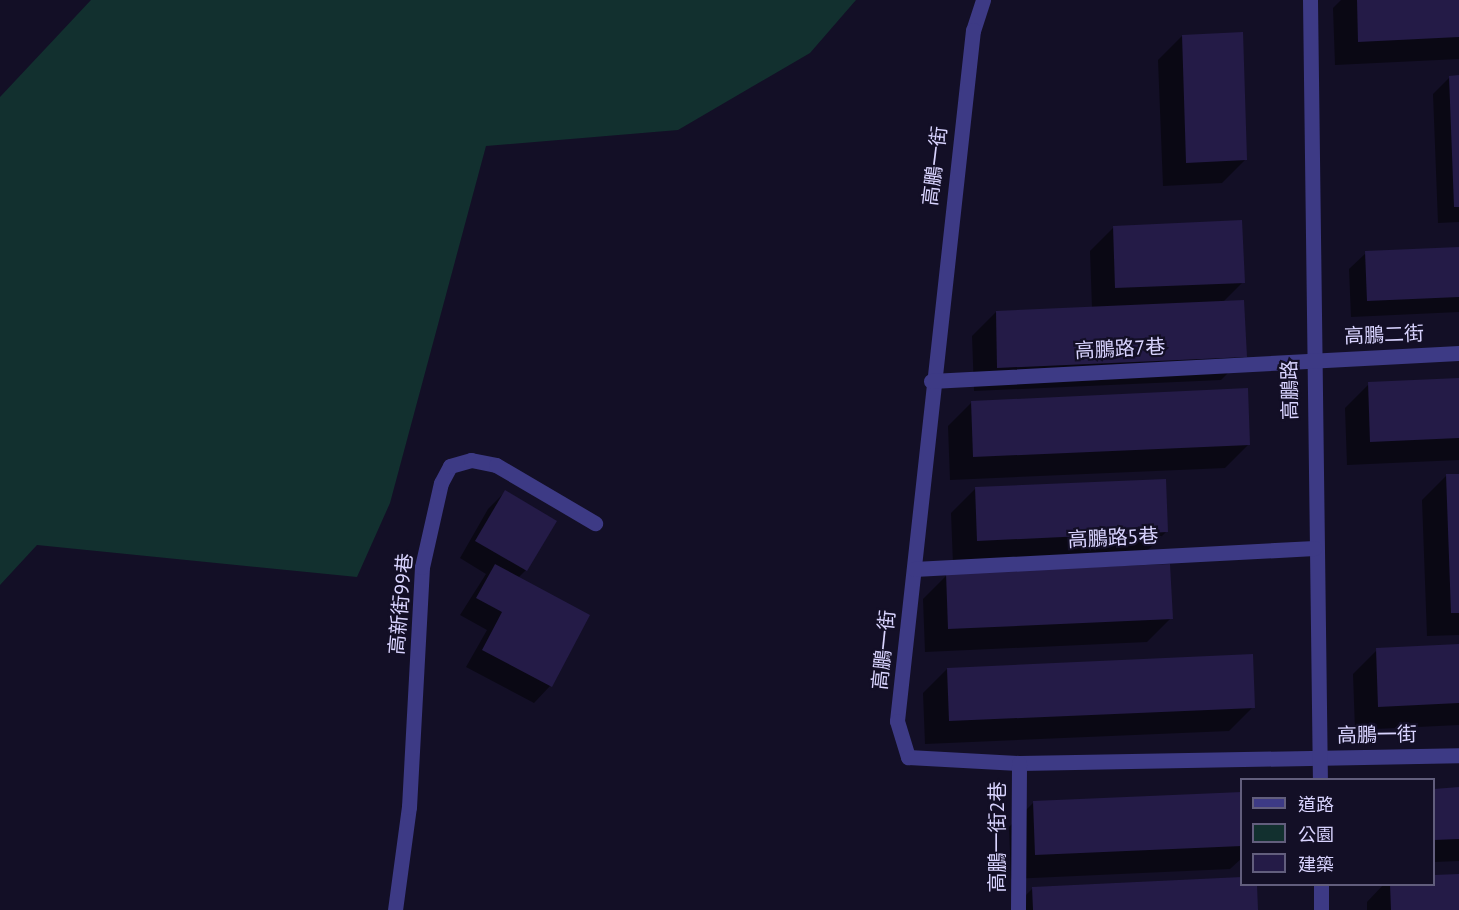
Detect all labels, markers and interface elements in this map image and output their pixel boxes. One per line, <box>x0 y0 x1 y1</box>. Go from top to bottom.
street label: 高鵬一街 <box>918 125 952 207</box>
street label: 高鵬二街 <box>1344 322 1424 348</box>
street label: 高鵬路7巷 <box>1074 335 1166 363</box>
street label: 高鵬路 <box>1277 360 1303 420</box>
street label: 高鵬路5巷 <box>1067 524 1159 552</box>
street label: 高新街99巷 <box>385 552 417 656</box>
street label: 高鵬一街 <box>868 609 900 691</box>
street label: 高鵬一街 <box>1337 722 1417 748</box>
legend <box>1240 778 1435 886</box>
street label: 高鵬一街2巷 <box>985 782 1009 892</box>
text: 道路 <box>1298 793 1334 816</box>
text: 公園 <box>1298 823 1334 846</box>
text: 建築 <box>1298 853 1334 876</box>

